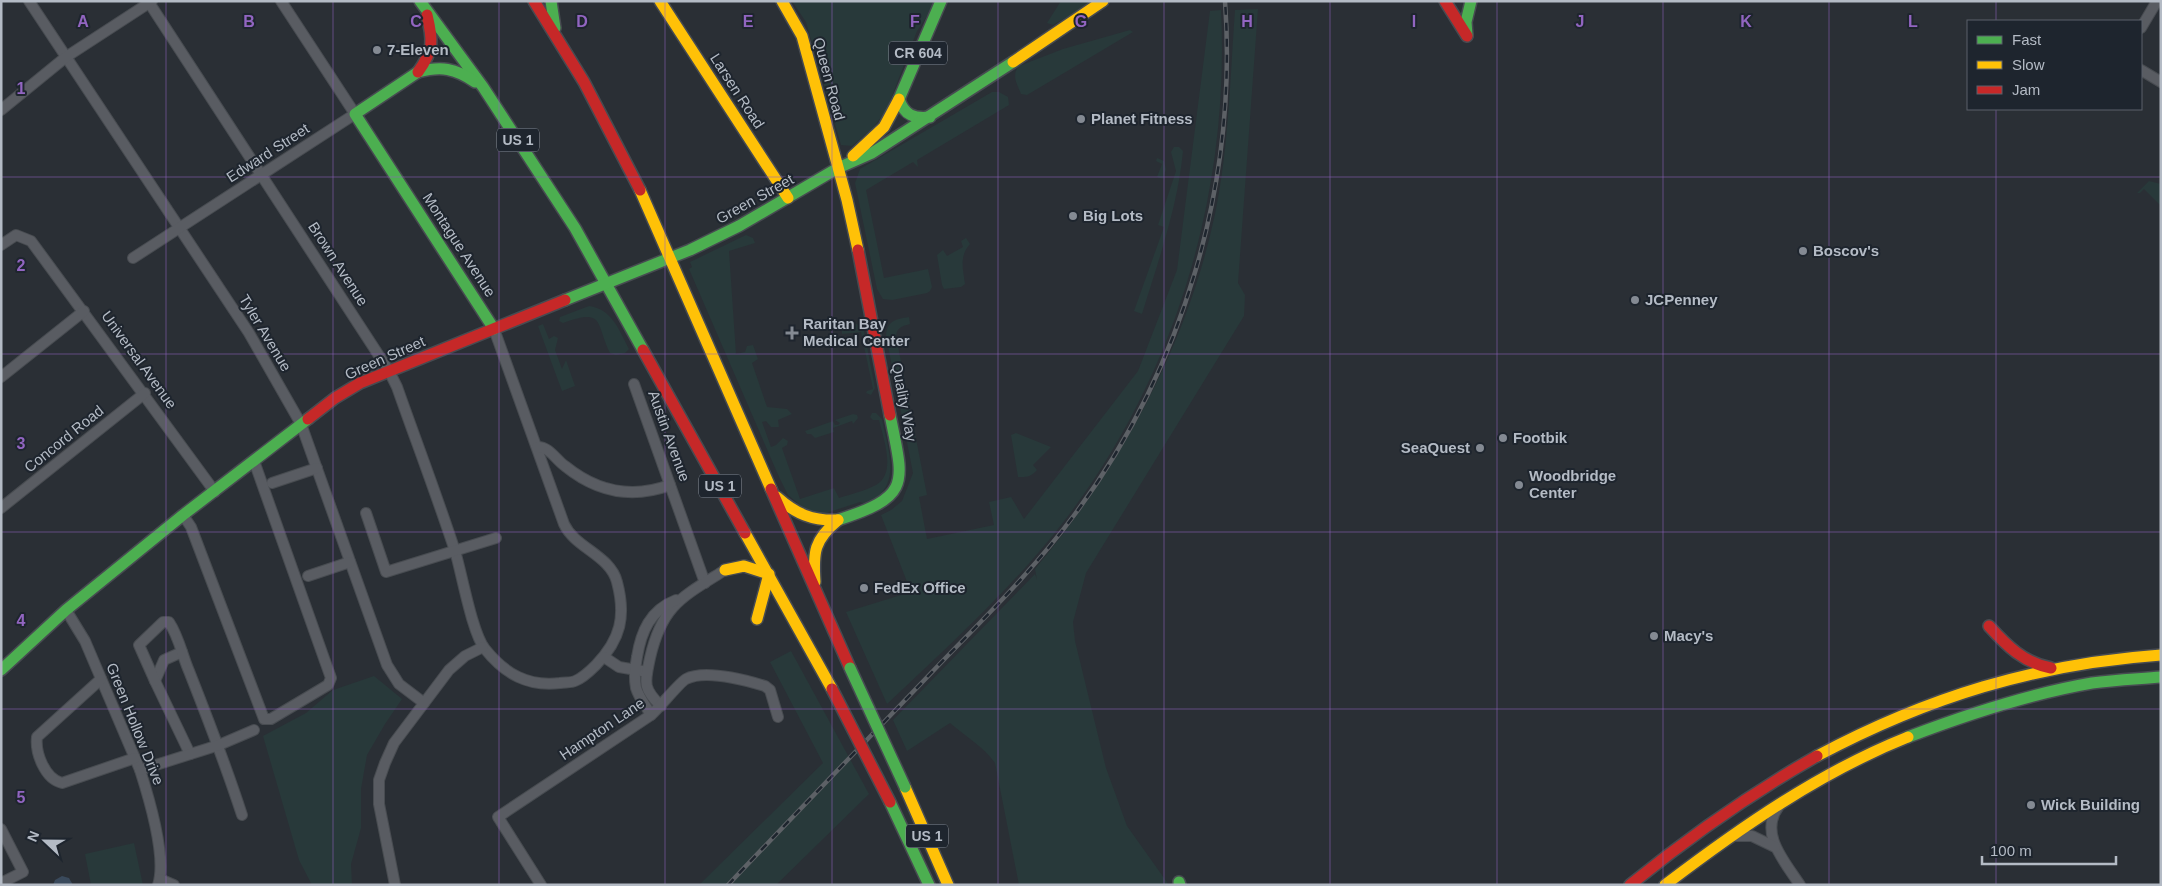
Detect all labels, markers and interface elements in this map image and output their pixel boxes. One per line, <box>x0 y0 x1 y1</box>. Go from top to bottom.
text: A <box>77 13 89 30</box>
text: B <box>243 13 255 30</box>
text: C <box>410 13 422 30</box>
text: D <box>576 13 588 30</box>
text: E <box>743 13 754 30</box>
text: F <box>910 13 920 30</box>
text: G <box>1075 13 1087 30</box>
text: H <box>1241 13 1253 30</box>
text: I <box>1412 13 1416 30</box>
text: J <box>1576 13 1584 30</box>
text: K <box>1740 13 1752 30</box>
text: L <box>1908 13 1918 30</box>
legend <box>1967 20 2142 110</box>
text: Fast <box>2012 31 2042 48</box>
street label: Queen Road <box>810 36 849 122</box>
place label: 7-Eleven <box>387 41 449 58</box>
road number: CR 604 <box>889 42 947 64</box>
marker: 7-Eleven <box>371 44 383 56</box>
street label: Larsen Road <box>707 50 768 131</box>
text: Slow <box>2012 56 2045 73</box>
text: 1 <box>17 80 26 97</box>
text: Jam <box>2012 81 2040 98</box>
place label: Planet Fitness <box>1091 110 1193 127</box>
marker: Planet Fitness <box>1075 113 1087 125</box>
street label: Edward Street <box>223 119 313 186</box>
road number: US 1 <box>497 128 539 152</box>
street label: Green Street <box>713 170 797 227</box>
street label: Montague Avenue <box>419 189 499 300</box>
place label: Big Lots <box>1083 207 1143 224</box>
marker: Big Lots <box>1067 210 1079 222</box>
street label: Brown Avenue <box>305 219 372 309</box>
place label: Boscov's <box>1813 242 1879 259</box>
marker: Boscov's <box>1797 245 1809 257</box>
text: 2 <box>17 257 26 274</box>
street label: Tyler Avenue <box>236 291 295 374</box>
place label: JCPenney <box>1645 291 1718 308</box>
marker: JCPenney <box>1629 294 1641 306</box>
street label: Universal Avenue <box>98 308 181 412</box>
place label: Raritan Bay Medical Center <box>803 315 910 349</box>
marker: Raritan Bay Medical Center <box>785 326 799 340</box>
street label: Green Street <box>342 332 428 383</box>
street label: Quality Way <box>888 361 921 443</box>
street label: Austin Avenue <box>645 388 694 484</box>
street label: Concord Road <box>21 402 107 476</box>
place label: Footbik <box>1513 429 1568 446</box>
marker: Footbik <box>1497 432 1509 444</box>
text: 3 <box>17 435 26 452</box>
place label: SeaQuest <box>1401 439 1470 456</box>
marker: SeaQuest <box>1474 442 1486 454</box>
place label: Woodbridge Center <box>1529 467 1616 501</box>
road number: US 1 <box>699 474 741 498</box>
marker: Woodbridge Center <box>1513 479 1525 491</box>
place label: FedEx Office <box>874 579 966 596</box>
marker: FedEx Office <box>858 582 870 594</box>
text: 4 <box>17 612 26 629</box>
place label: Macy's <box>1664 627 1713 644</box>
marker: Macy's <box>1648 630 1660 642</box>
street label: Green Hollow Drive <box>103 660 168 787</box>
street label: Hampton Lane <box>556 694 647 763</box>
text: 5 <box>17 789 26 806</box>
place label: Wick Building <box>2041 796 2140 813</box>
marker: Wick Building <box>2025 799 2037 811</box>
north arrow <box>20 816 70 866</box>
road number: US 1 <box>906 824 948 848</box>
text: N <box>24 828 42 844</box>
scale bar <box>1982 834 2116 866</box>
text: 100 m <box>1990 842 2032 859</box>

